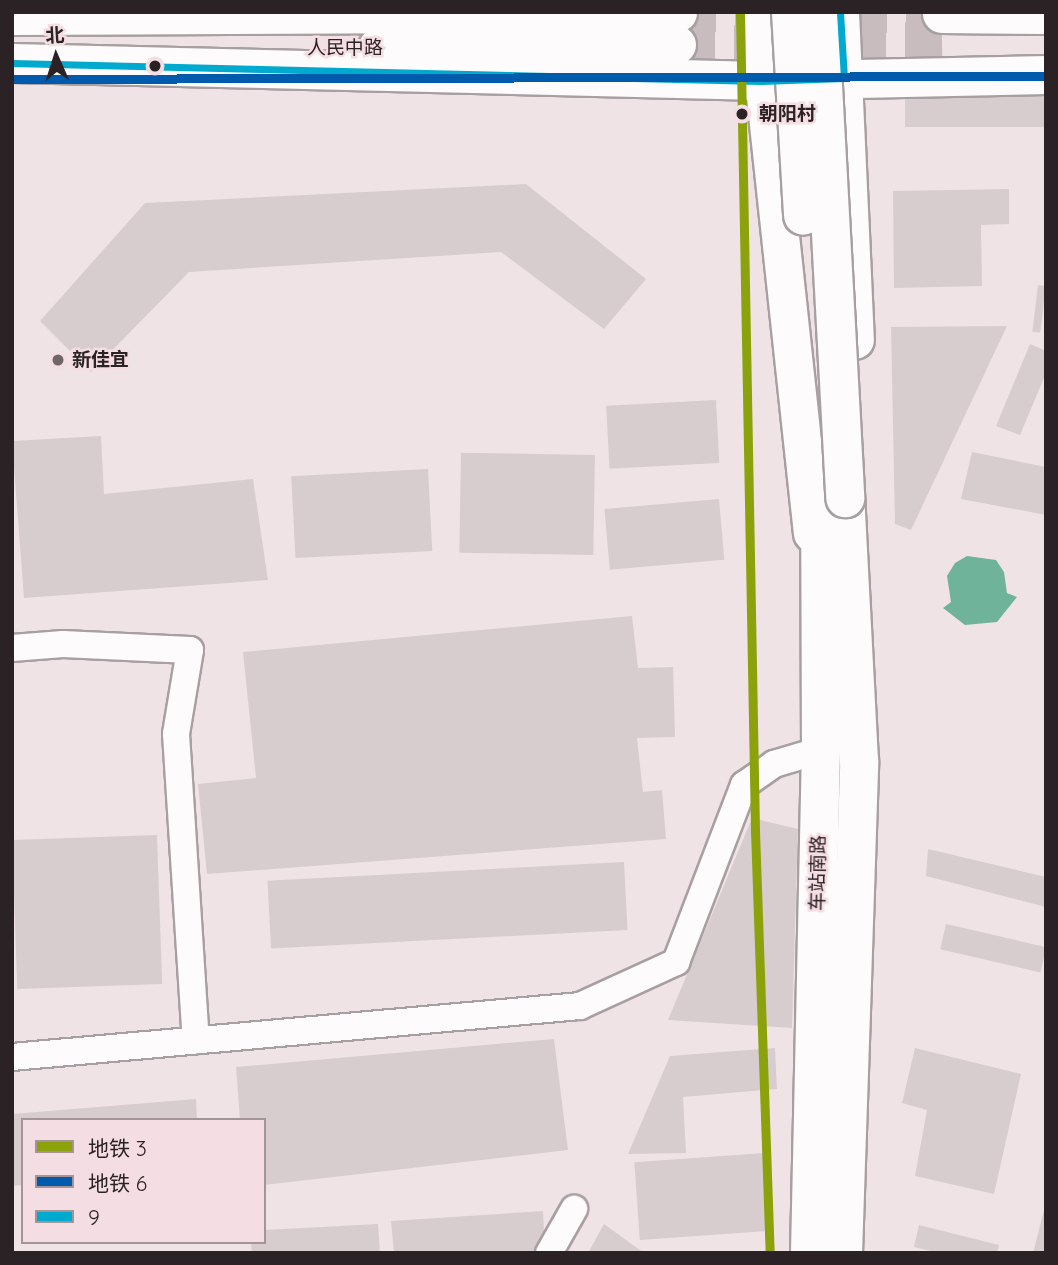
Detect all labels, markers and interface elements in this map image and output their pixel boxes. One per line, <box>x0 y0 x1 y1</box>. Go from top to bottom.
north arrow <box>21 21 91 91</box>
text: 北 <box>45 23 65 48</box>
street label: 人民中路 <box>307 37 383 59</box>
unlabelled marker <box>148 59 162 73</box>
marker: 朝阳村 <box>731 103 753 125</box>
place label: 朝阳村 <box>759 103 816 125</box>
place label: 新佳宜 <box>72 349 129 371</box>
marker: 新佳宜 <box>50 352 66 368</box>
street label: 车站南路 <box>806 835 830 911</box>
legend <box>21 1118 266 1244</box>
text: 地铁 3 <box>88 1135 147 1161</box>
text: 地铁 6 <box>88 1170 147 1196</box>
text: 9 <box>88 1204 100 1230</box>

